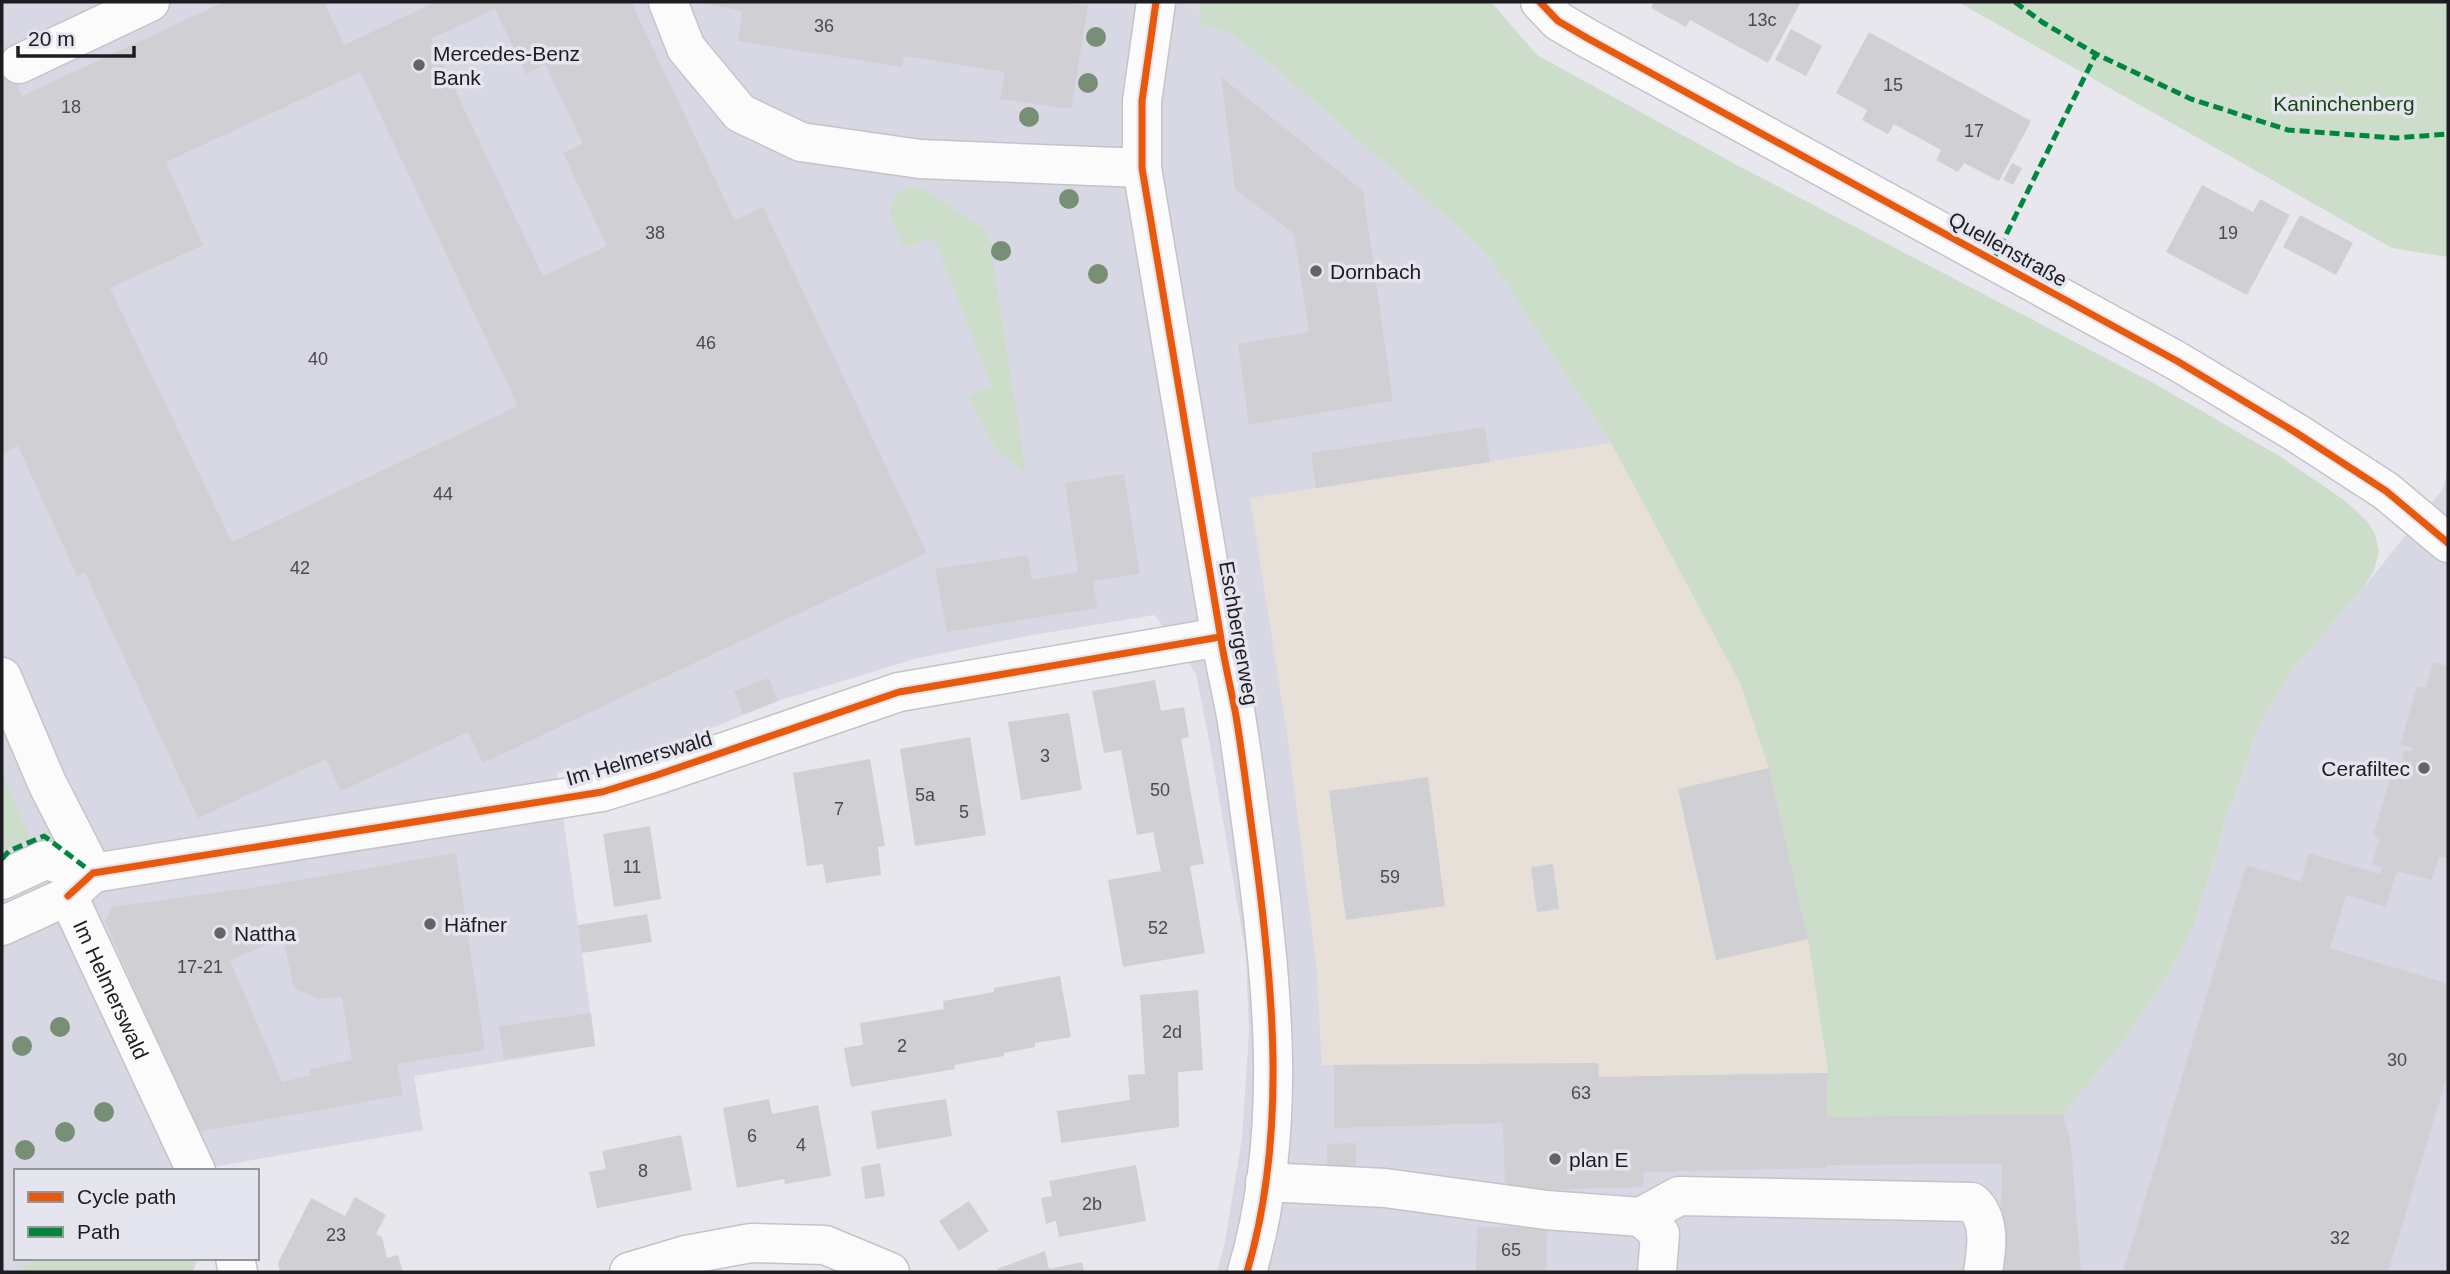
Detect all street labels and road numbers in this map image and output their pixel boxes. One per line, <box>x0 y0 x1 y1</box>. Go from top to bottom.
street label: Quellenstraße <box>1945 207 2071 291</box>
street label: Eschbergerweg <box>1215 559 1263 707</box>
street label: Im Helmerswald <box>563 726 715 790</box>
street label: Im Helmerswald <box>69 916 154 1063</box>

